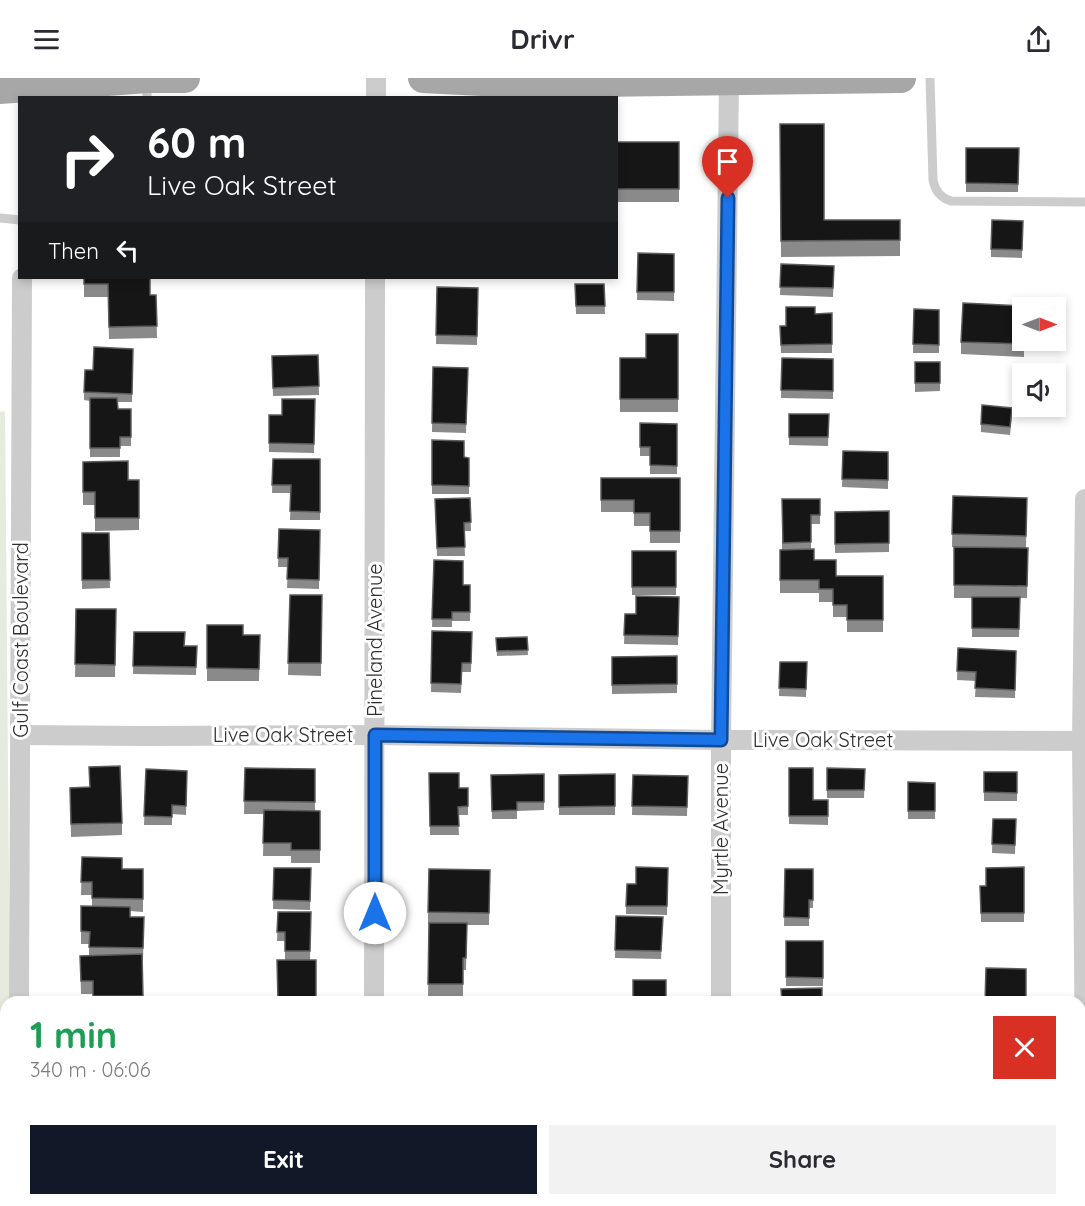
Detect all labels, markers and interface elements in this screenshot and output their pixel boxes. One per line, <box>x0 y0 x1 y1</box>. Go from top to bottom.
text: Drivr <box>510 22 575 56</box>
icon: menu <box>30 23 63 56</box>
icon: share <box>1022 23 1055 56</box>
text: 60 m <box>147 116 247 169</box>
icon: right <box>48 120 126 198</box>
pin <box>702 136 753 198</box>
icon: arrive <box>711 145 744 178</box>
text: Live Oak Street <box>147 168 337 202</box>
icon: left <box>111 234 144 267</box>
text: Then <box>48 237 99 265</box>
north arrow <box>1012 297 1066 351</box>
map controls <box>1012 297 1066 417</box>
button: sound <box>1012 363 1066 417</box>
street label: Gulf Coast Boulevard <box>8 542 33 738</box>
street label: Pineland Avenue <box>362 563 387 717</box>
street label: Live Oak Street <box>213 722 353 747</box>
street label: Live Oak Street <box>753 727 893 752</box>
street label: Myrtle Avenue <box>708 763 733 895</box>
position arrow <box>343 881 407 945</box>
text: 1 min <box>30 1012 117 1057</box>
button: close <box>993 1016 1056 1079</box>
text: 340 m · 06:06 <box>30 1057 151 1082</box>
button: Exit <box>30 1125 537 1194</box>
button: Share <box>549 1125 1056 1194</box>

